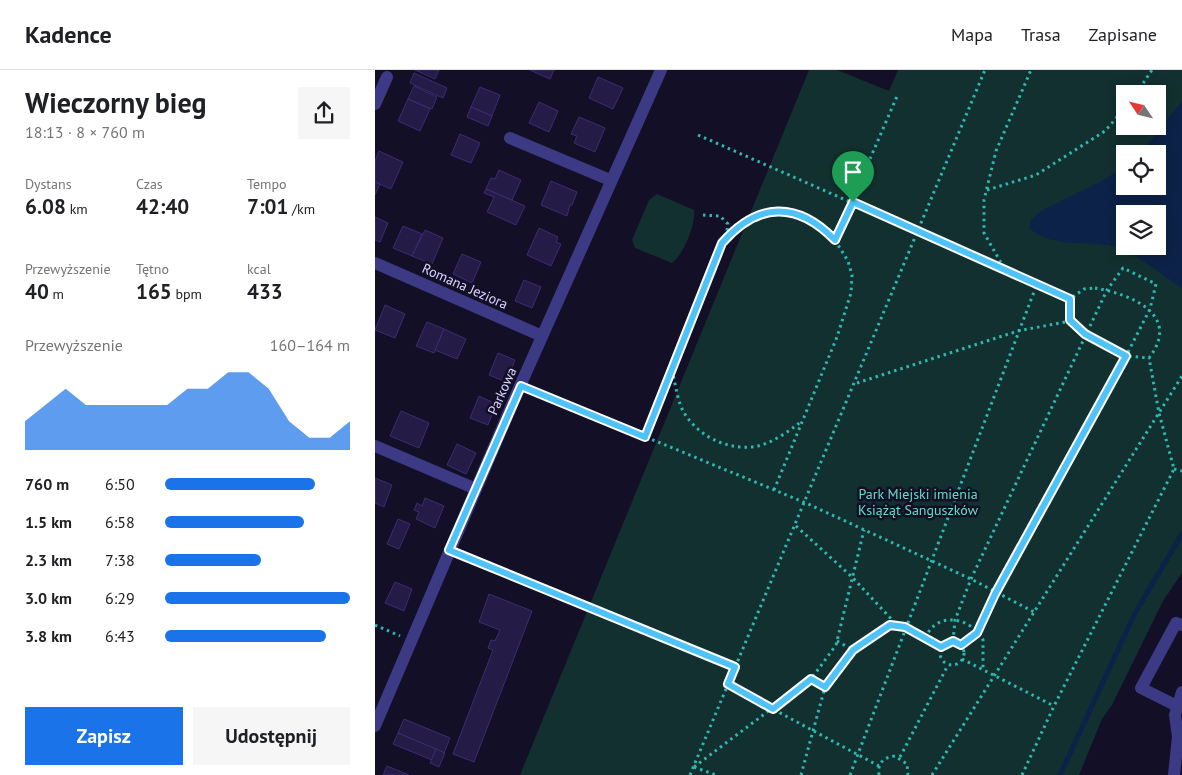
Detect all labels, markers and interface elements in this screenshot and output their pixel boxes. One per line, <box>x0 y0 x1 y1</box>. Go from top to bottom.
text: Kadence <box>25 19 112 50</box>
text: Mapa <box>951 23 993 46</box>
text: Trasa <box>1021 23 1061 46</box>
text: Zapisane <box>1089 23 1157 46</box>
text: Wieczorny bieg <box>25 84 206 121</box>
north arrow <box>1116 85 1166 135</box>
map controls <box>1116 85 1166 255</box>
button: share <box>298 87 350 139</box>
text: 18:13 · 8 × 760 m <box>25 122 145 142</box>
button: locate <box>1116 145 1166 195</box>
pin <box>832 151 874 202</box>
icon: arrive <box>839 158 867 186</box>
text: Dystans <box>25 175 72 193</box>
text: Czas <box>136 175 163 193</box>
text: Tempo <box>247 175 287 193</box>
text: 6.08 <box>25 193 66 220</box>
text: 42:40 <box>136 193 189 220</box>
text: 7:01 <box>247 193 288 220</box>
text: km <box>66 200 88 218</box>
text: /km <box>288 200 315 218</box>
button: layers <box>1116 205 1166 255</box>
street label: Romana Jeziora <box>419 259 511 313</box>
text: Przewyższenie <box>25 260 111 278</box>
text: Tętno <box>136 260 169 278</box>
text: kcal <box>247 260 271 278</box>
text: 40 <box>25 278 49 305</box>
text: 165 <box>136 278 172 305</box>
text: 433 <box>247 278 283 305</box>
text: m <box>49 285 64 303</box>
text: bpm <box>172 285 202 303</box>
text: Przewyższenie <box>25 335 123 355</box>
text: 160–164 m <box>270 335 350 355</box>
street label: Parkowa <box>484 364 520 418</box>
text: 760 m <box>25 474 69 494</box>
text: 6:50 <box>105 474 135 494</box>
park label: Park Miejski imienia Książąt Sanguszków <box>858 485 979 519</box>
text: 1.5 km <box>25 512 72 532</box>
text: 6:58 <box>105 512 135 532</box>
text: 2.3 km <box>25 550 72 570</box>
text: 7:38 <box>105 550 135 570</box>
text: 3.0 km <box>25 588 72 608</box>
text: 6:29 <box>105 588 135 608</box>
text: 3.8 km <box>25 626 72 646</box>
text: 6:43 <box>105 626 135 646</box>
button: Zapisz <box>25 707 183 765</box>
button: Udostępnij <box>193 707 350 765</box>

